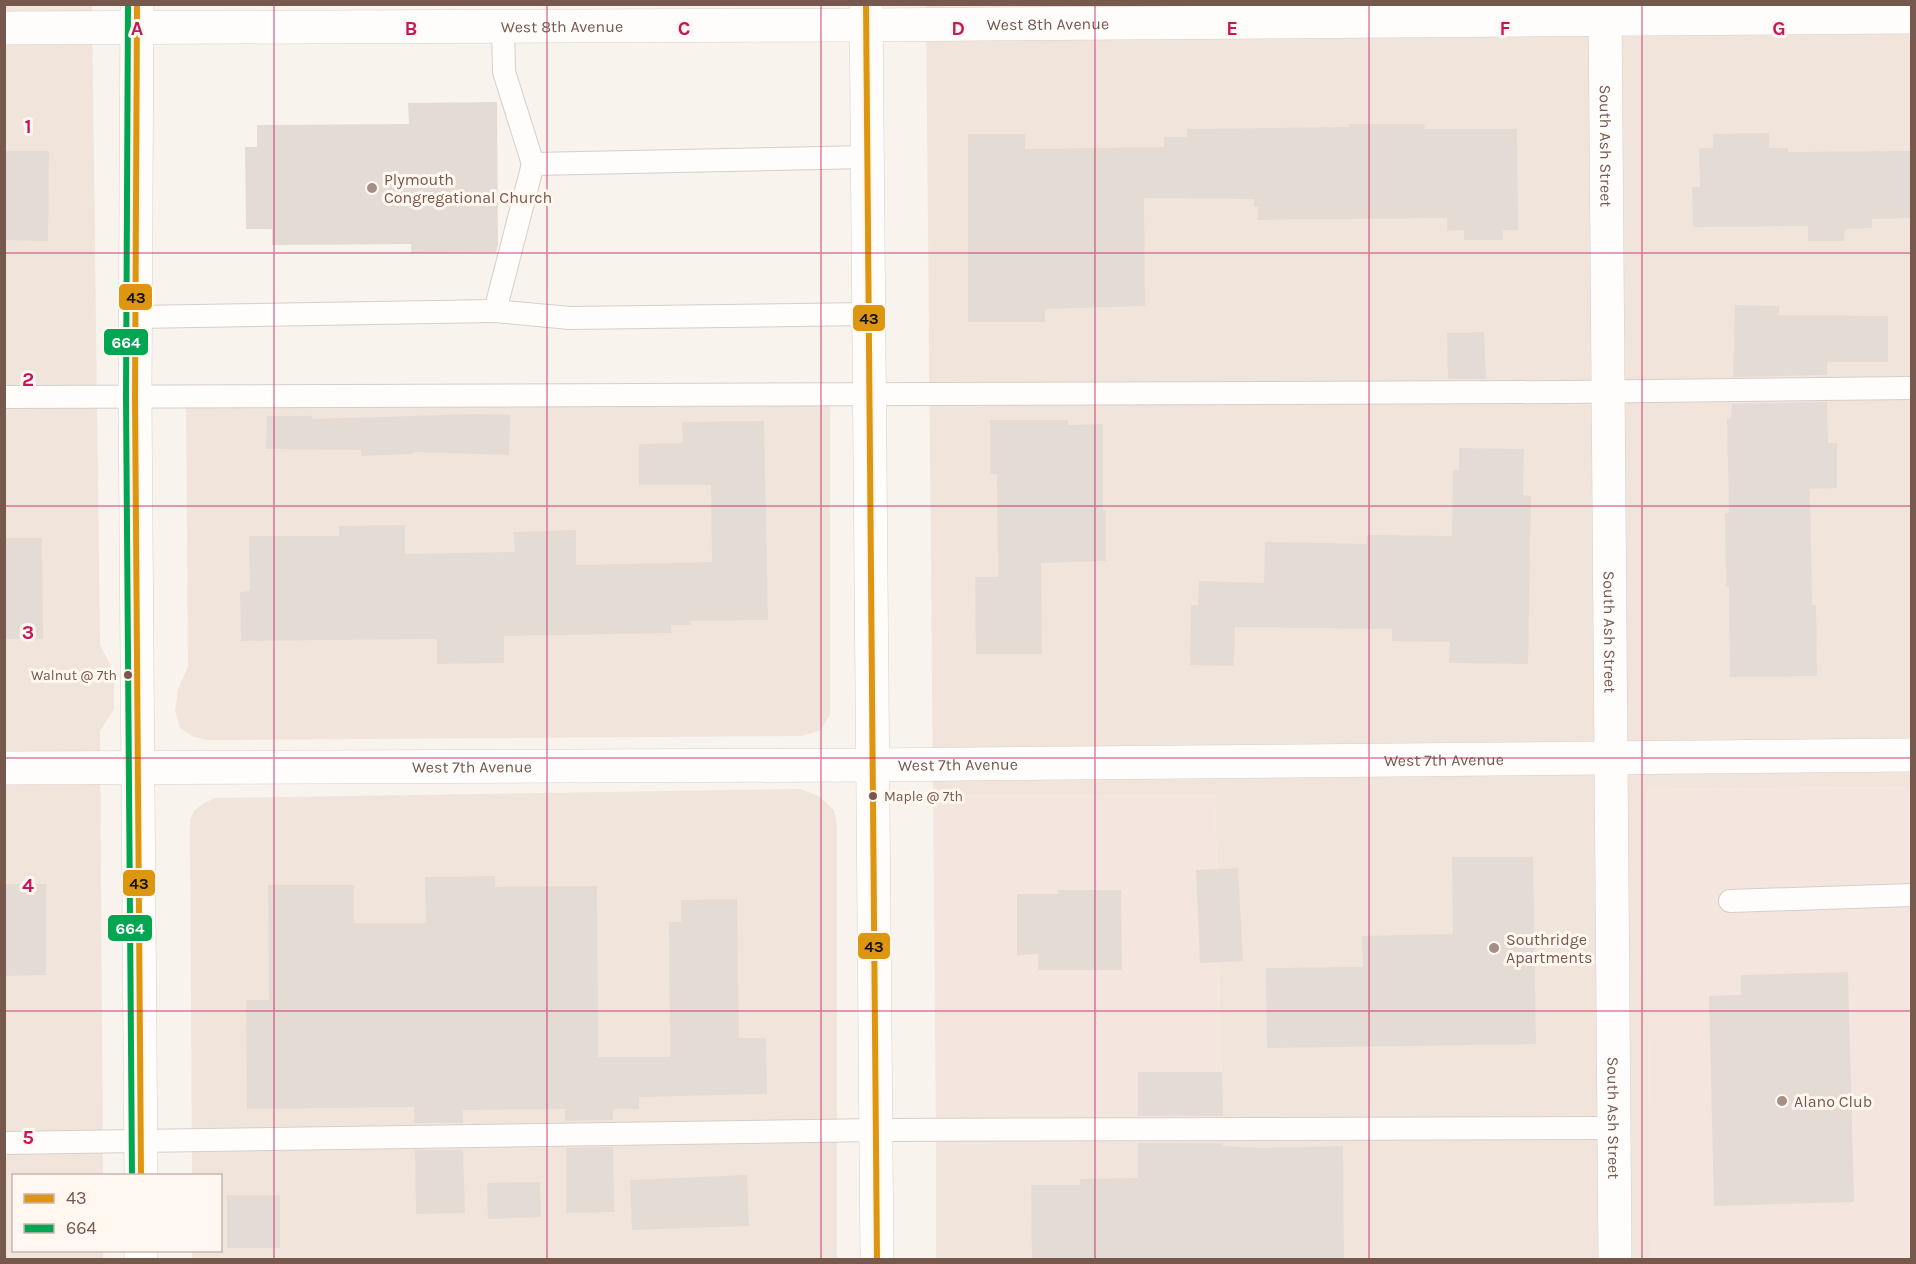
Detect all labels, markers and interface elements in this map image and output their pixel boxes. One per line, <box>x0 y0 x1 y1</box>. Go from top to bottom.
street label: West 8th Avenue <box>987 14 1109 34</box>
street label: West 8th Avenue <box>501 16 623 36</box>
text: A <box>131 17 144 40</box>
text: B <box>405 17 417 40</box>
text: C <box>678 17 690 40</box>
text: D <box>951 17 965 40</box>
text: E <box>1226 17 1238 40</box>
text: F <box>1500 17 1511 40</box>
text: G <box>1772 17 1786 40</box>
street label: South Ash Street <box>1596 85 1616 207</box>
text: 1 <box>24 115 32 138</box>
place label: Plymouth Congregational Church <box>384 170 552 207</box>
marker: Plymouth Congregational Church <box>365 181 379 195</box>
line badge: 43 <box>118 283 153 311</box>
text: 43 <box>126 288 146 307</box>
line badge: 43 <box>852 304 886 332</box>
text: 43 <box>859 309 879 328</box>
line badge: 664 <box>103 328 149 356</box>
text: 664 <box>112 333 141 352</box>
text: 2 <box>22 368 34 391</box>
street label: South Ash Street <box>1600 571 1620 693</box>
text: 3 <box>22 621 34 644</box>
place label: Walnut @ 7th <box>31 667 117 684</box>
marker: Walnut @ 7th <box>122 669 134 681</box>
street label: West 7th Avenue <box>1384 749 1504 770</box>
street label: West 7th Avenue <box>898 754 1018 774</box>
street label: West 7th Avenue <box>412 757 532 776</box>
place label: Maple @ 7th <box>884 788 963 805</box>
marker: Maple @ 7th <box>867 790 879 802</box>
line badge: 43 <box>122 869 156 897</box>
text: 4 <box>22 874 34 897</box>
text: 43 <box>129 874 149 893</box>
line badge: 664 <box>107 914 153 942</box>
text: 664 <box>116 919 145 938</box>
place label: Southridge Apartments <box>1506 930 1592 967</box>
line badge: 43 <box>857 932 891 960</box>
text: 43 <box>864 937 884 956</box>
marker: Southridge Apartments <box>1487 941 1501 955</box>
street label: South Ash Street <box>1604 1057 1624 1179</box>
place label: Alano Club <box>1794 1092 1872 1111</box>
marker: Alano Club <box>1775 1094 1789 1108</box>
text: 5 <box>22 1126 34 1149</box>
legend <box>12 1174 222 1252</box>
text: 43 <box>66 1187 87 1209</box>
text: 664 <box>66 1217 97 1239</box>

